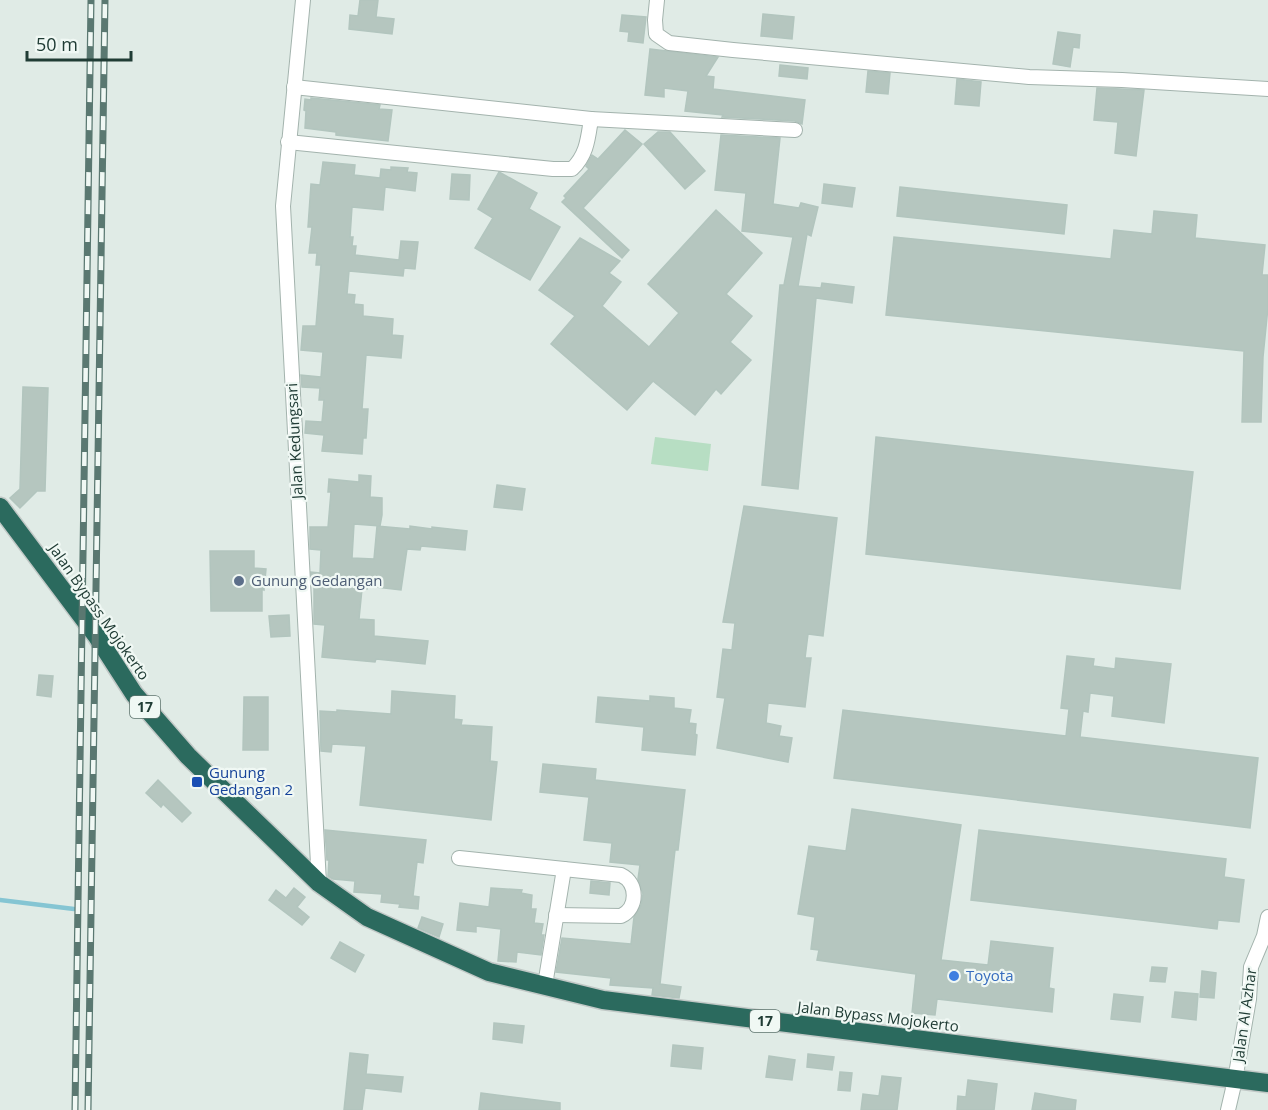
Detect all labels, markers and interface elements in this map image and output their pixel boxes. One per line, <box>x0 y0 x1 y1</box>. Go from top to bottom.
scale bar <box>27 24 130 62</box>
text: 50 m <box>36 32 78 56</box>
street label: Jalan Kedungsari <box>281 382 307 502</box>
street label: Jalan Bypass Mojokerto <box>44 537 155 684</box>
place label: Gunung Gedangan <box>251 570 382 590</box>
marker: Gunung Gedangan <box>232 574 246 588</box>
road number: 17 <box>130 696 160 718</box>
place label: Gunung Gedangan 2 <box>209 762 293 799</box>
marker: Gunung Gedangan 2 <box>190 775 204 789</box>
place label: Toyota <box>966 965 1014 985</box>
street label: Jalan Al Azhar <box>1227 966 1261 1065</box>
marker: Toyota <box>947 969 961 983</box>
street label: Jalan Bypass Mojokerto <box>794 996 960 1036</box>
road number: 17 <box>750 1010 780 1032</box>

